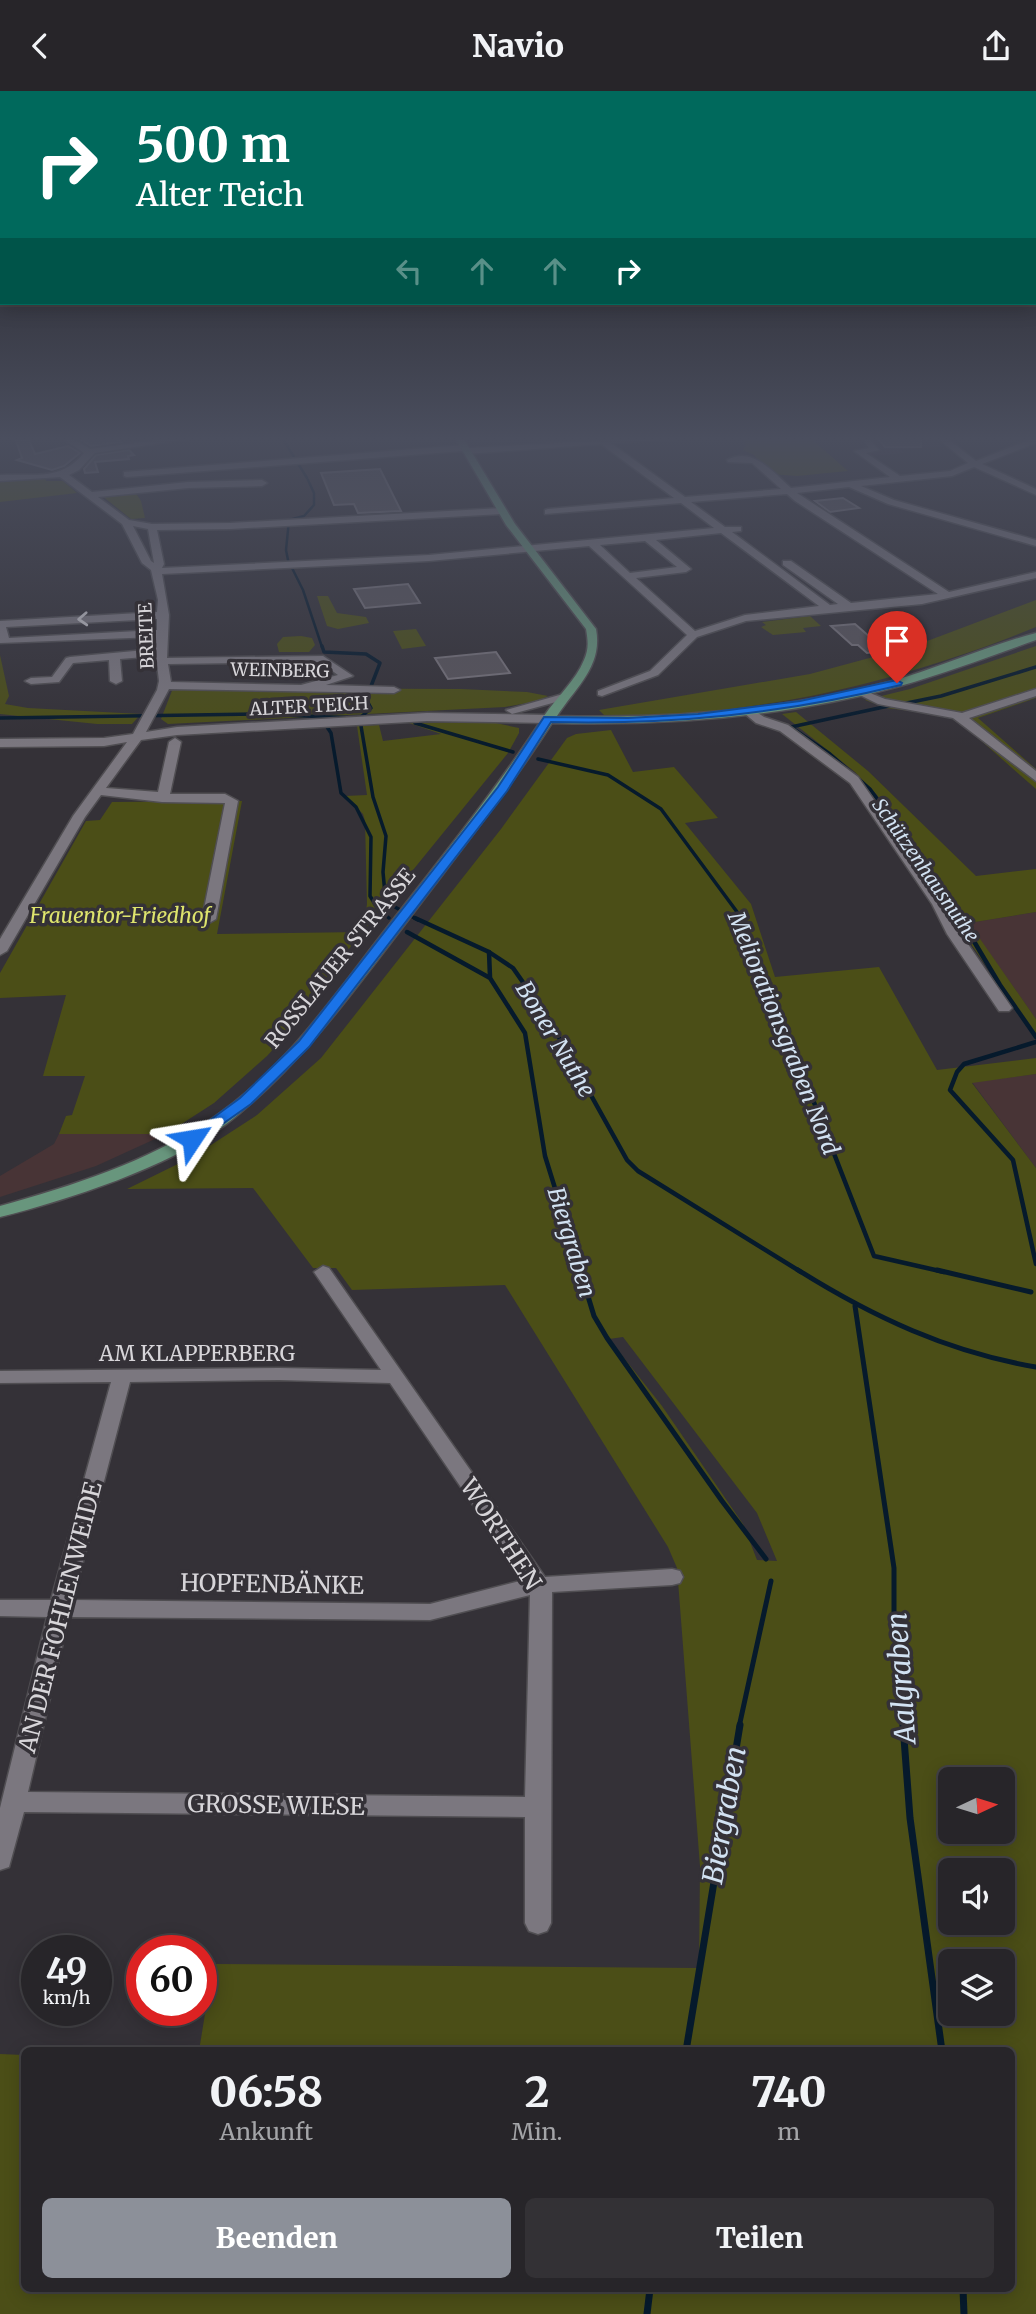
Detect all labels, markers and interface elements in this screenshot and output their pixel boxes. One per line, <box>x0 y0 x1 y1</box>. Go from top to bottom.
text: Navio <box>472 26 564 66</box>
icon: back <box>21 27 59 65</box>
icon: share <box>977 27 1015 65</box>
text: 500 m <box>136 114 290 175</box>
icon: right <box>21 119 112 210</box>
text: Alter Teich <box>136 175 304 215</box>
icon: left <box>390 252 428 290</box>
icon: ahead <box>463 252 501 290</box>
icon: ahead <box>536 252 574 290</box>
icon: right <box>609 252 647 290</box>
street label: BREITE <box>133 602 159 670</box>
one-way arrow <box>77 611 88 626</box>
pin <box>867 611 927 683</box>
icon: arrive <box>878 622 916 660</box>
street label: WEINBERG <box>229 658 330 682</box>
street label: ALTER TEICH <box>248 691 369 721</box>
water label: Schützenhausnuthe <box>867 794 985 947</box>
street label: ROSSLAUER STRASSE <box>259 862 422 1054</box>
park label: Frauentor-Friedhof <box>29 902 213 929</box>
water label: Meliorationsgraben Nord <box>721 906 846 1160</box>
water label: Boner Nuthe <box>510 976 602 1102</box>
position arrow <box>155 1102 229 1176</box>
water label: Biergraben <box>541 1183 603 1301</box>
street label: AM KLAPPERBERG <box>98 1340 295 1367</box>
street label: WORTHEN <box>453 1471 549 1596</box>
street label: AN DER FOHLENWEIDE <box>11 1478 109 1757</box>
street label: HOPFENBÄNKE <box>180 1567 365 1601</box>
water label: Aalgraben <box>878 1611 924 1747</box>
water label: Biergraben <box>694 1743 754 1887</box>
north arrow <box>938 1767 1015 1845</box>
map controls <box>938 1767 1015 2026</box>
street label: GROSSE WIESE <box>187 1788 366 1822</box>
button: sound <box>938 1858 1015 1935</box>
speed limit sign: 60 <box>126 1935 217 2026</box>
text: 49 <box>46 1949 87 1993</box>
button: layers <box>938 1949 1015 2026</box>
text: km/h <box>43 1986 90 2009</box>
text: 06:58 <box>209 2066 323 2118</box>
text: 2 <box>525 2066 549 2118</box>
text: 740 <box>751 2066 827 2118</box>
text: Ankunft <box>220 2117 313 2146</box>
text: Min. <box>511 2117 562 2146</box>
text: m <box>777 2117 800 2146</box>
button: Beenden <box>42 2198 511 2278</box>
button: Teilen <box>525 2198 994 2278</box>

